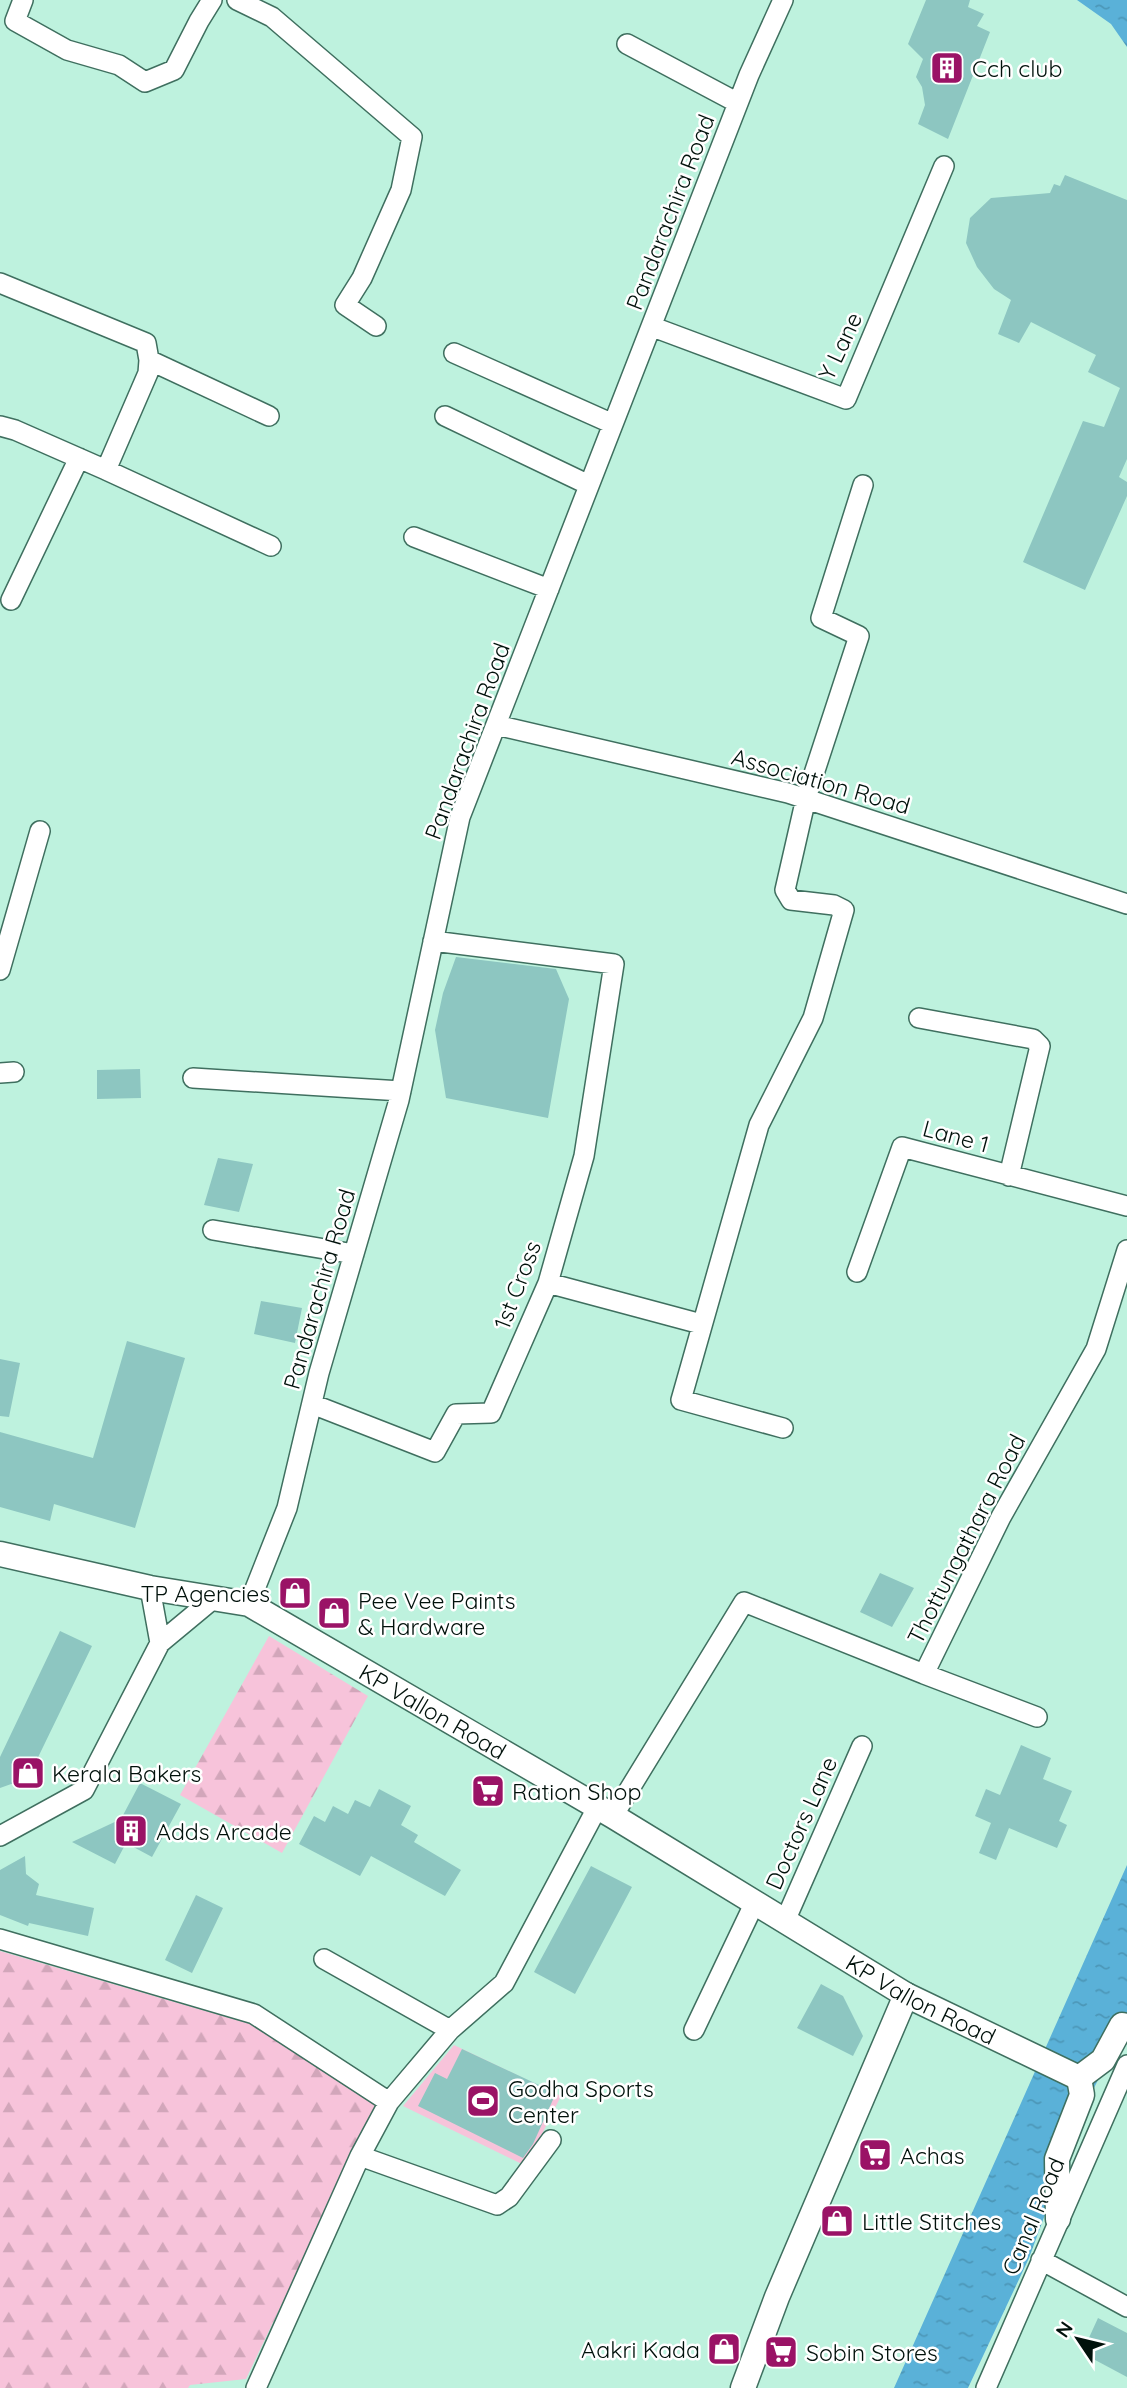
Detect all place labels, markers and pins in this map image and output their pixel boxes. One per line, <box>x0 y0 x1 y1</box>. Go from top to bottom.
building icon: Cch club <box>928 49 966 87</box>
place label: Cch club <box>972 54 1062 83</box>
shop icon: TP Agencies <box>276 1574 314 1612</box>
place label: TP Agencies <box>140 1579 270 1608</box>
place label: Pee Vee Paints & Hardware <box>358 1586 516 1641</box>
shop icon: Pee Vee Paints & Hardware <box>315 1594 353 1632</box>
shop icon: Kerala Bakers <box>9 1754 47 1792</box>
place label: Kerala Bakers <box>52 1759 201 1788</box>
supermarket icon: Ration Shop <box>469 1772 507 1810</box>
place label: Ration Shop <box>512 1777 641 1806</box>
building icon: Adds Arcade <box>112 1812 150 1850</box>
place label: Adds Arcade <box>156 1817 292 1846</box>
place label: Godha Sports Center <box>508 2074 654 2129</box>
sports icon: Godha Sports Center <box>464 2082 502 2120</box>
supermarket icon: Achas <box>856 2136 894 2174</box>
place label: Achas <box>900 2141 965 2170</box>
shop icon: Little Stitches <box>818 2202 856 2240</box>
place label: Little Stitches <box>862 2207 1001 2236</box>
shop icon: Aakri Kada <box>705 2330 743 2368</box>
supermarket icon: Sobin Stores <box>762 2333 800 2371</box>
place label: Aakri Kada <box>581 2335 700 2364</box>
place label: Sobin Stores <box>806 2338 938 2367</box>

